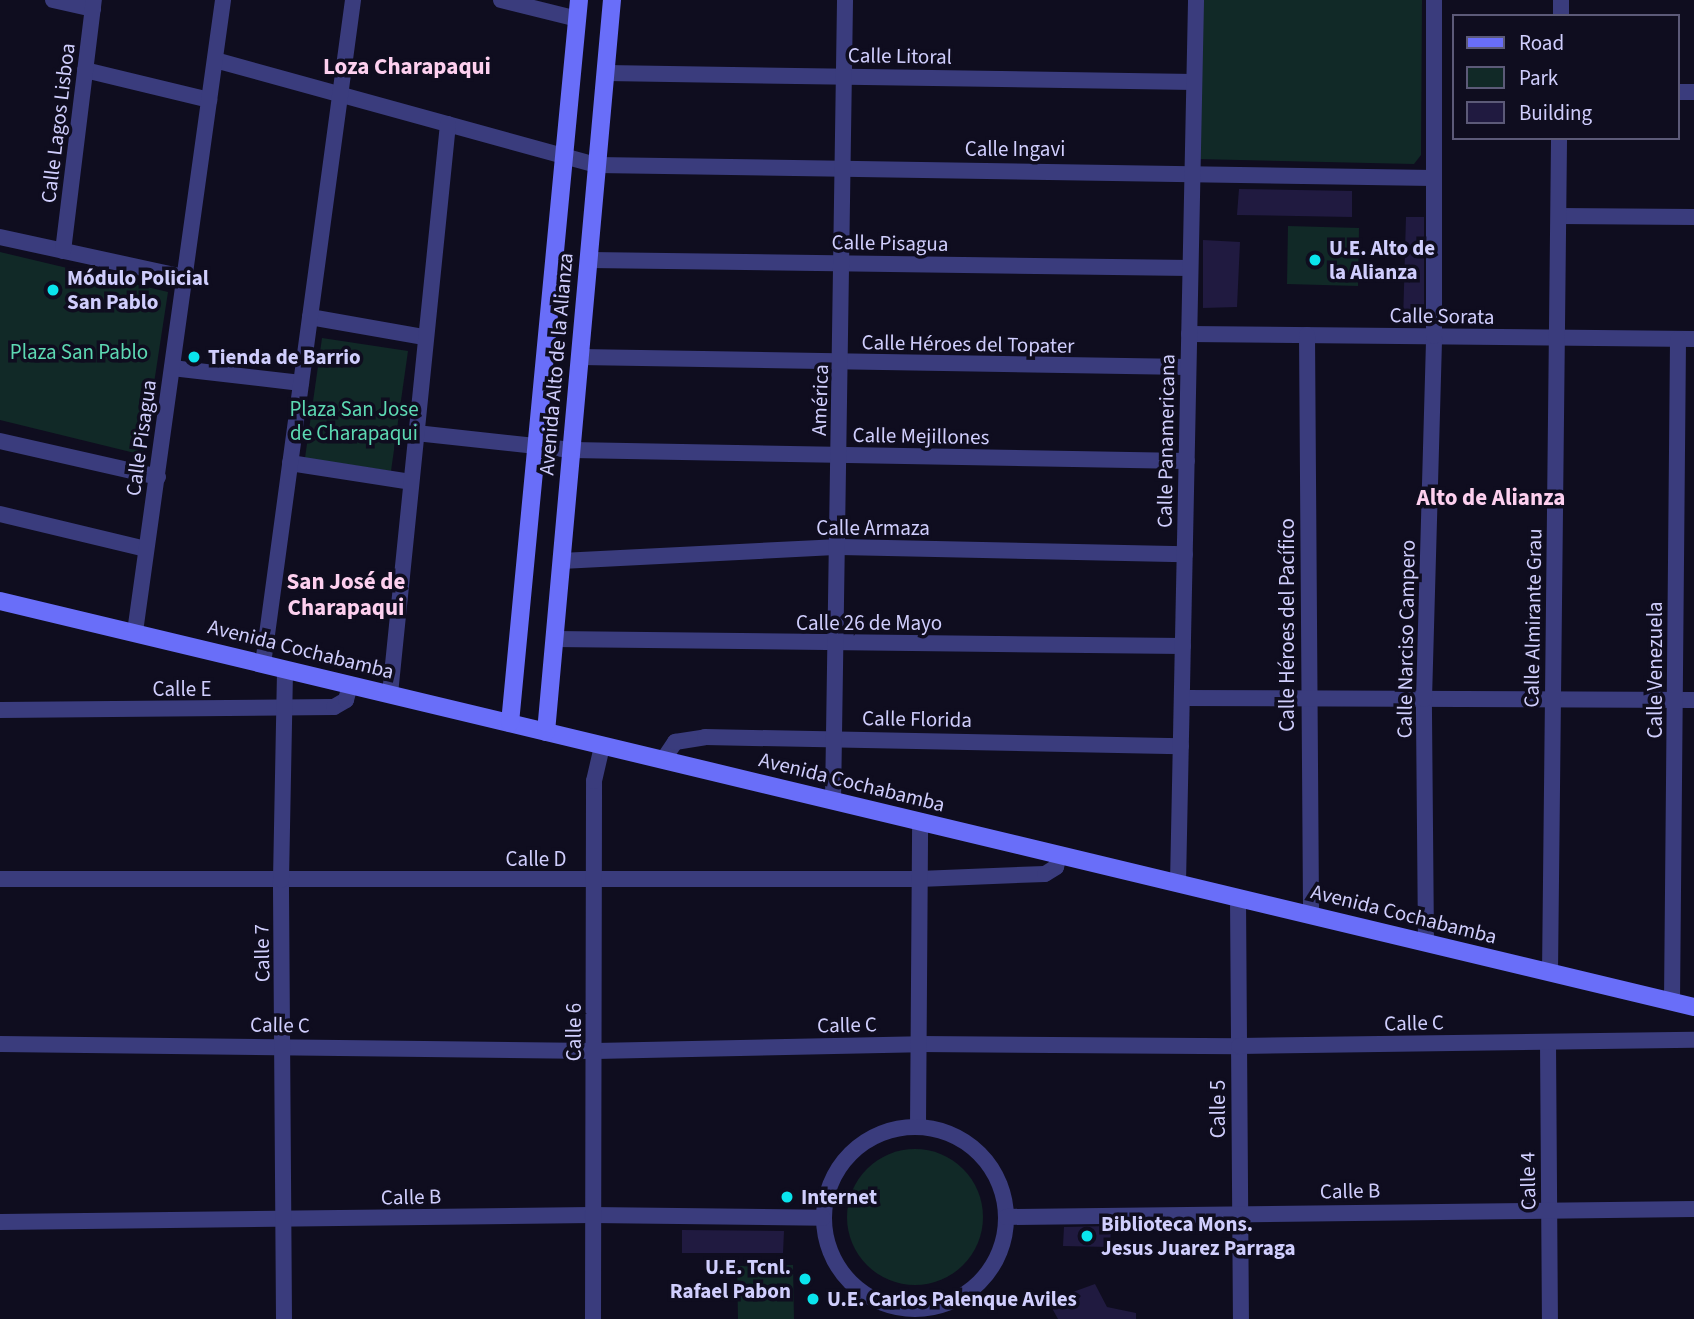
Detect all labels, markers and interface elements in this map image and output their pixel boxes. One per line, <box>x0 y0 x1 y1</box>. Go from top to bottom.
legend <box>1452 14 1680 140</box>
text: Road <box>1519 28 1564 58</box>
street label: Calle Lagos Lisboa <box>36 42 80 204</box>
street label: Calle Litoral <box>848 42 952 70</box>
district label: Loza Charapaqui <box>323 53 491 81</box>
text: Park <box>1519 63 1558 93</box>
text: Building <box>1519 98 1592 128</box>
street label: Calle Ingavi <box>965 136 1065 162</box>
street label: Calle Pisagua <box>831 229 949 257</box>
place label: U.E. Alto de la Alianza <box>1329 235 1435 285</box>
street label: Avenida Alto de la Alianza <box>534 252 578 476</box>
marker: U.E. Alto de la Alianza <box>1307 252 1323 268</box>
place label: Módulo Policial San Pablo <box>67 265 209 315</box>
marker: Módulo Policial San Pablo <box>45 282 61 298</box>
street label: Calle Sorata <box>1389 302 1495 330</box>
street label: Calle Héroes del Topater <box>861 330 1075 358</box>
park label: Plaza San Pablo <box>10 339 148 365</box>
place label: Tienda de Barrio <box>208 344 361 370</box>
marker: Tienda de Barrio <box>186 349 202 365</box>
street label: Calle Panamericana <box>1152 354 1180 528</box>
street label: América <box>806 364 834 436</box>
street label: Calle Pisagua <box>120 378 162 498</box>
park label: Plaza San Jose de Charapaqui <box>289 396 419 446</box>
street label: Calle Mejillones <box>852 422 990 450</box>
district label: Alto de Alianza <box>1417 484 1565 512</box>
street label: Calle Armaza <box>816 515 930 541</box>
street label: Calle Héroes del Pacífico <box>1274 518 1300 732</box>
street label: Calle Almirante Grau <box>1519 528 1547 708</box>
street label: Calle Narciso Campero <box>1392 539 1420 739</box>
district label: San José de Charapaqui <box>287 568 405 622</box>
street label: Calle Venezuela <box>1642 601 1668 739</box>
street label: Calle 26 de Mayo <box>796 610 942 636</box>
street label: Avenida Cochabamba <box>205 614 397 684</box>
street label: Calle E <box>153 676 211 702</box>
street label: Calle Florida <box>862 705 972 733</box>
street label: Avenida Cochabamba <box>756 747 948 817</box>
street label: Calle D <box>506 846 566 872</box>
street label: Avenida Cochabamba <box>1308 879 1500 949</box>
street label: Calle 7 <box>249 924 275 982</box>
street label: Calle 6 <box>561 1003 587 1061</box>
street label: Calle C <box>1384 1010 1444 1036</box>
street label: Calle C <box>250 1012 310 1038</box>
street label: Calle C <box>817 1012 877 1038</box>
street label: Calle 5 <box>1205 1080 1231 1138</box>
street label: Calle 4 <box>1515 1152 1541 1210</box>
street label: Calle B <box>1320 1178 1380 1204</box>
street label: Calle B <box>381 1184 441 1210</box>
place label: Internet <box>801 1184 877 1210</box>
marker: Internet <box>779 1189 795 1205</box>
place label: Biblioteca Mons. Jesus Juarez Parraga <box>1101 1211 1296 1261</box>
marker: Biblioteca Mons. Jesus Juarez Parraga <box>1079 1228 1095 1244</box>
place label: U.E. Tcnl. Rafael Pabon <box>670 1254 791 1304</box>
marker: U.E. Tcnl. Rafael Pabon <box>797 1271 813 1287</box>
place label: U.E. Carlos Palenque Aviles <box>827 1286 1077 1312</box>
marker: U.E. Carlos Palenque Aviles <box>805 1291 821 1307</box>

